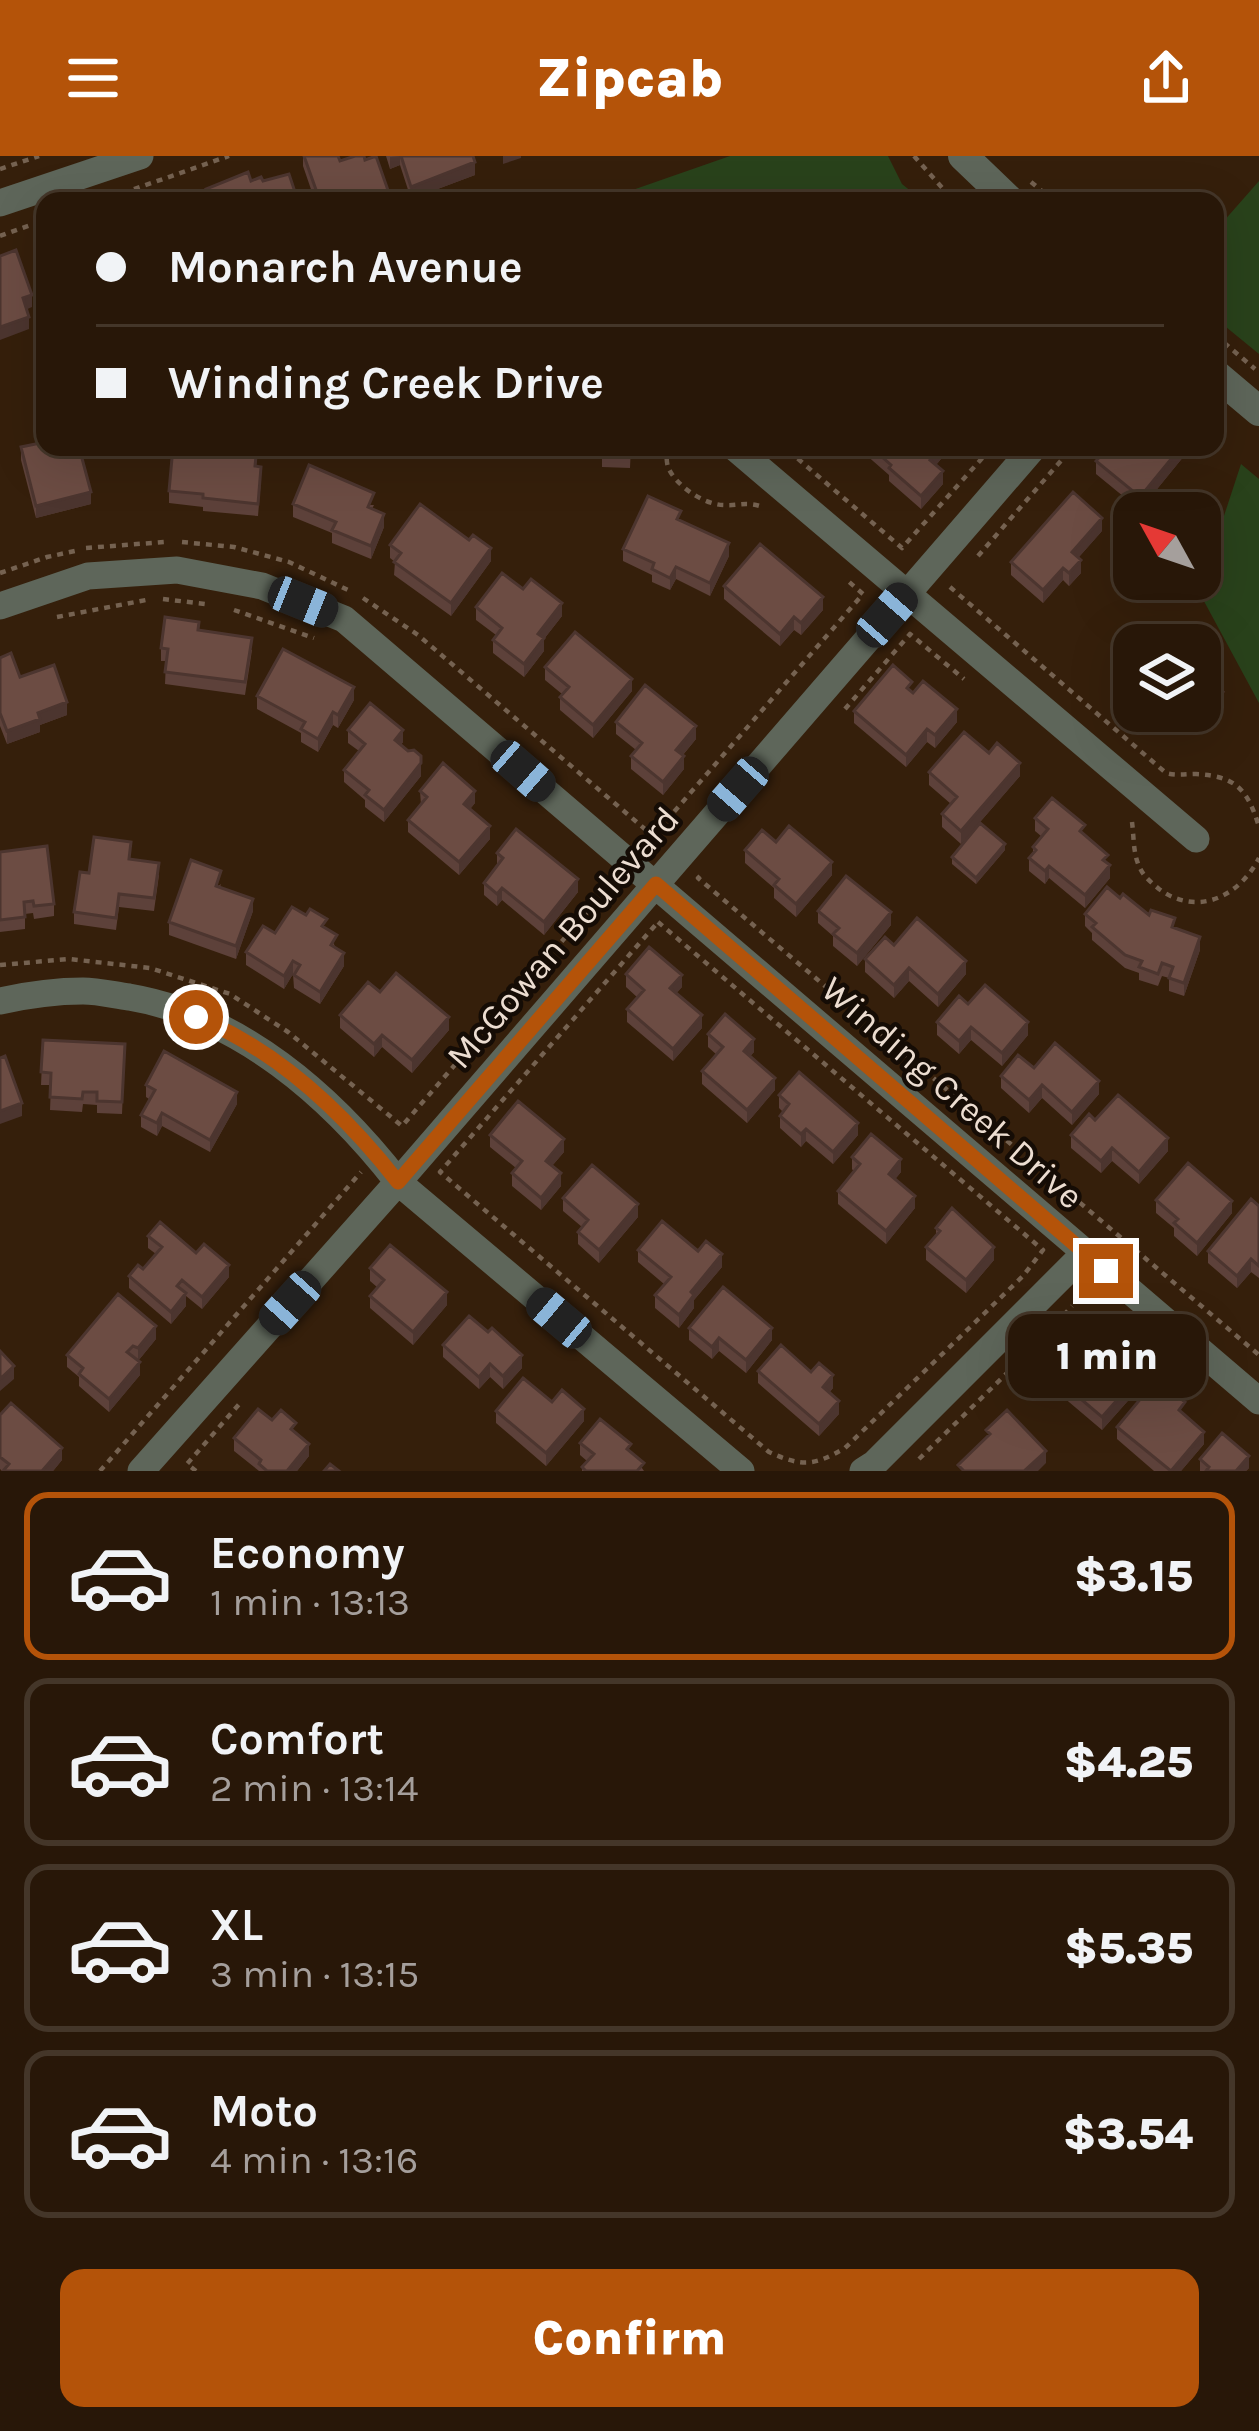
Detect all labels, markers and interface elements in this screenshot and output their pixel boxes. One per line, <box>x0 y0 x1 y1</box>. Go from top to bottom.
icon: menu <box>60 45 126 111</box>
icon: share <box>1133 45 1199 111</box>
text: Zipcab <box>536 46 723 110</box>
text: Monarch Avenue <box>168 241 523 293</box>
text: Winding Creek Drive <box>168 357 604 409</box>
north arrow <box>1113 492 1221 600</box>
map controls <box>1113 492 1221 732</box>
car <box>263 572 343 632</box>
car <box>850 576 924 654</box>
button: layers <box>1113 624 1221 732</box>
car <box>484 734 562 808</box>
car <box>701 750 775 828</box>
street label: McGowan Boulevard <box>438 798 688 1077</box>
street label: Winding Creek Drive <box>813 968 1092 1218</box>
route start <box>169 990 223 1044</box>
route end <box>1079 1244 1133 1298</box>
car <box>253 1264 327 1342</box>
car <box>520 1281 598 1355</box>
callout: 1 min <box>1007 1313 1205 1397</box>
text: 1 min <box>1056 1333 1158 1379</box>
icon: car <box>66 1522 174 1630</box>
text: Economy <box>210 1527 405 1579</box>
text: $3.15 <box>1074 1550 1193 1602</box>
text: 1 min · 13:13 <box>210 1579 410 1625</box>
icon: car <box>66 1708 174 1816</box>
text: Comfort <box>210 1713 384 1765</box>
text: $4.25 <box>1064 1736 1193 1788</box>
text: 2 min · 13:14 <box>210 1765 419 1811</box>
icon: car <box>66 1894 174 2002</box>
text: XL <box>210 1899 263 1951</box>
text: $5.35 <box>1064 1922 1193 1974</box>
text: 3 min · 13:15 <box>210 1951 419 1997</box>
icon: car <box>66 2080 174 2188</box>
text: Moto <box>210 2085 318 2137</box>
text: $3.54 <box>1063 2108 1193 2160</box>
text: 4 min · 13:16 <box>210 2137 418 2183</box>
button: Confirm <box>60 2269 1199 2407</box>

